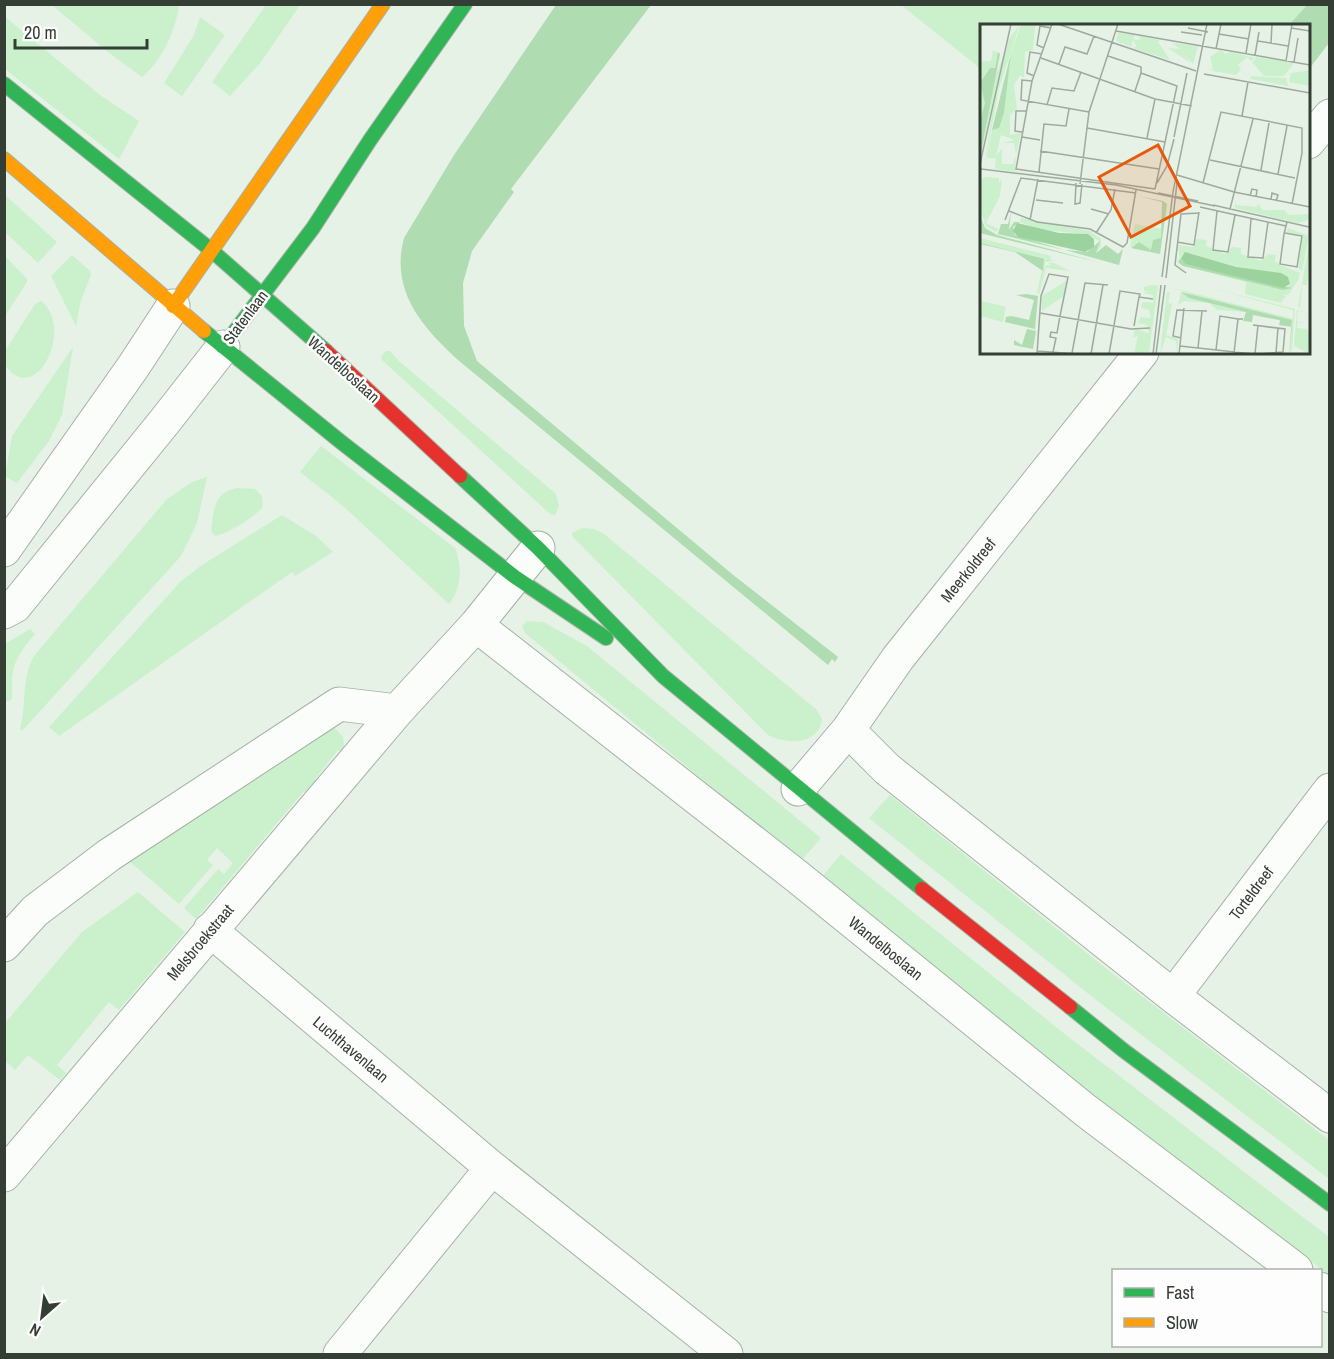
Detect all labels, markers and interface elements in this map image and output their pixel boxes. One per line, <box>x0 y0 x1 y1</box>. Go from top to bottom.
scale bar <box>15 12 147 50</box>
text: 20 m <box>24 20 57 45</box>
inset map <box>980 24 1310 354</box>
street label: Statenlaan <box>217 285 273 349</box>
street label: Wandelboslaan <box>303 331 385 407</box>
street label: Meerkoldreef <box>935 533 1001 607</box>
street label: Torteldreef <box>1224 861 1279 924</box>
street label: Melsbroekstraat <box>162 899 239 985</box>
street label: Wandelboslaan <box>844 911 928 985</box>
street label: Luchthavenlaan <box>308 1011 394 1087</box>
legend <box>1112 1269 1322 1347</box>
text: Fast <box>1166 1280 1194 1305</box>
north arrow <box>12 1287 72 1347</box>
text: Slow <box>1166 1310 1198 1335</box>
text: N <box>26 1318 44 1342</box>

